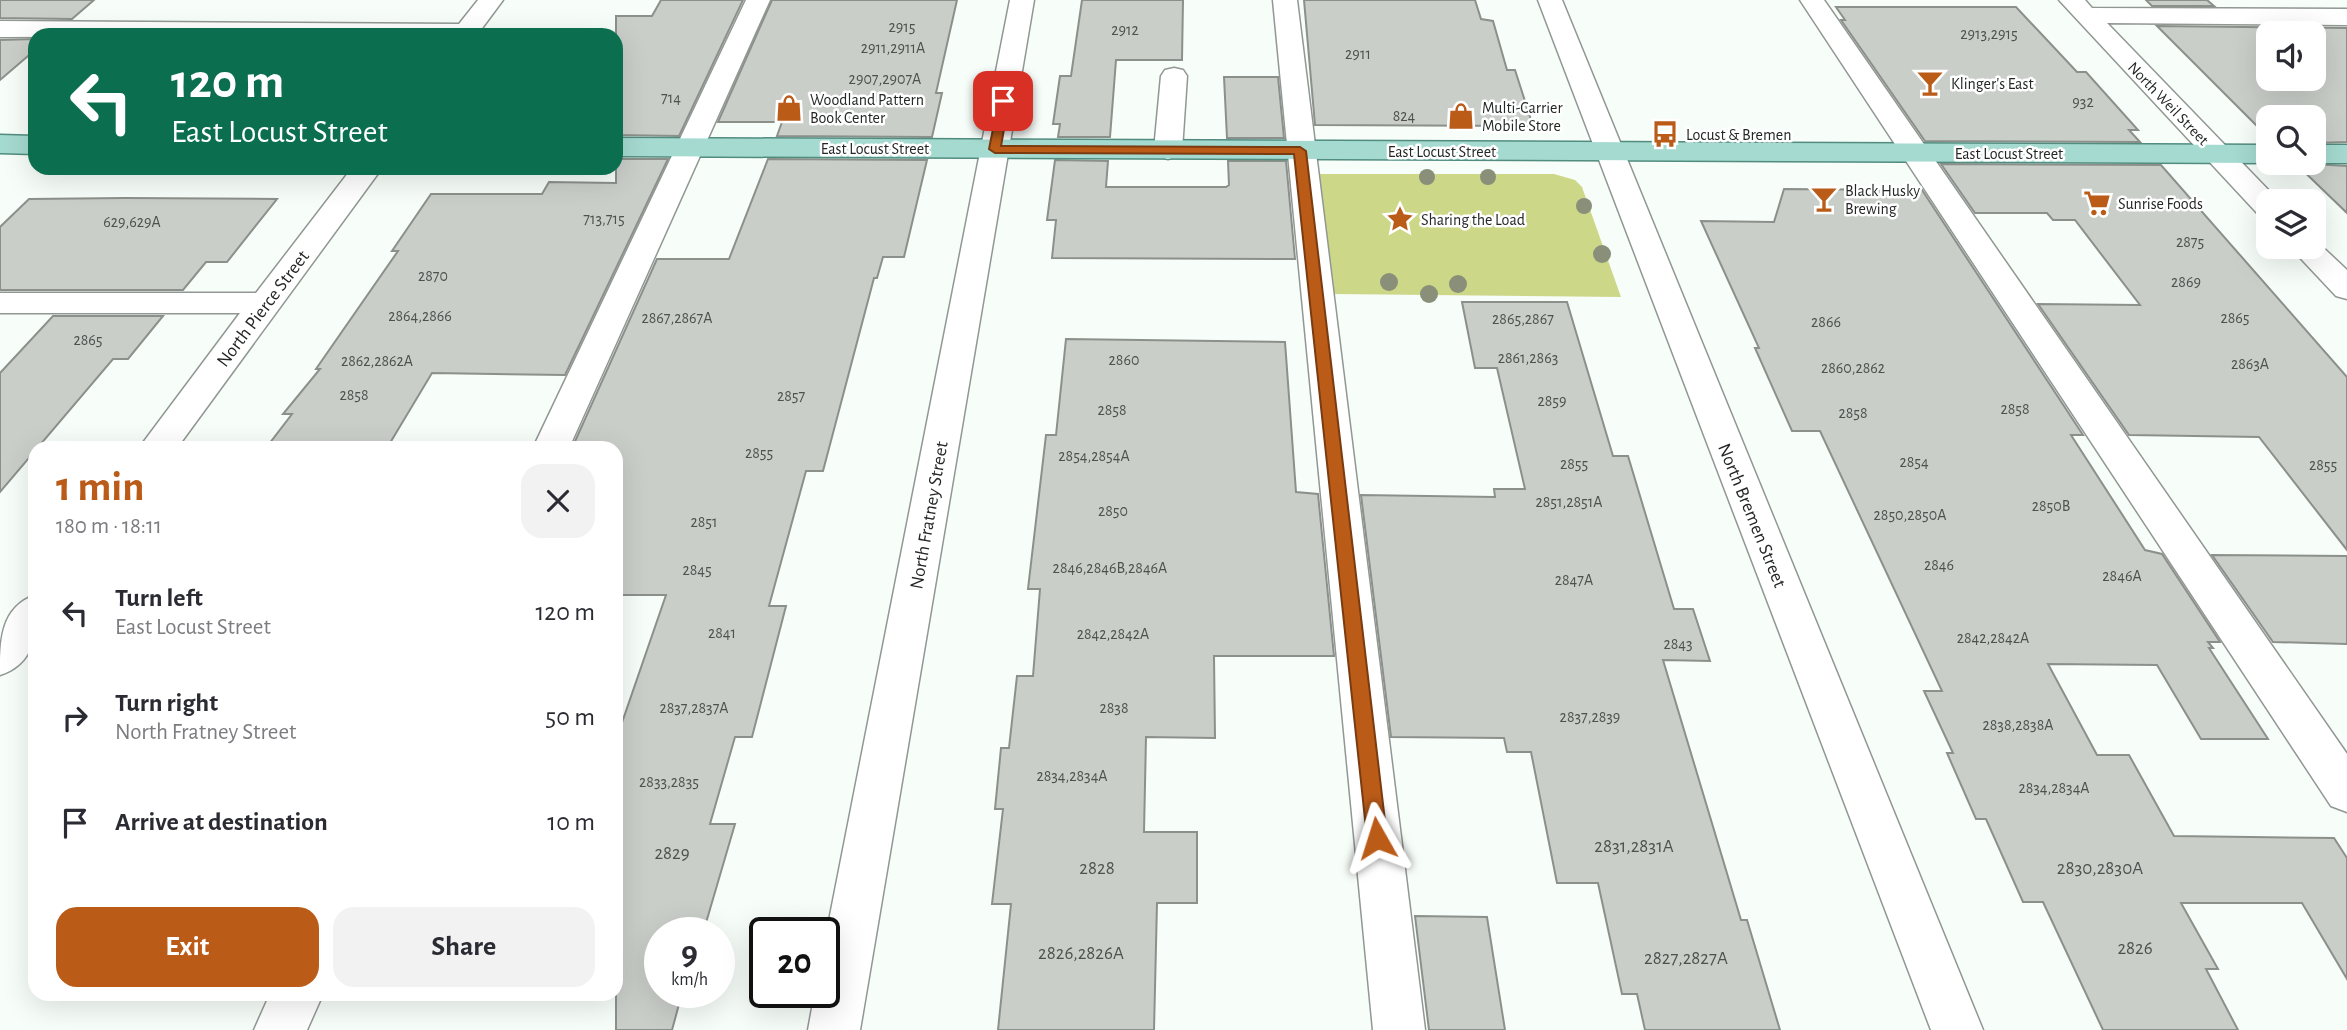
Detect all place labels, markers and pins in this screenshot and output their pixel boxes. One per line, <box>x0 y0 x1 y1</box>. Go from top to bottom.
bar icon: Klinger's East <box>1915 68 1945 98</box>
pin <box>973 71 1033 131</box>
place label: Klinger's East <box>1951 76 2034 92</box>
place label: Woodland Pattern Book Center <box>810 92 924 126</box>
shop icon: Woodland Pattern Book Center <box>774 93 804 123</box>
place label: Multi-Carrier Mobile Store <box>1482 100 1563 134</box>
shop icon: Multi-Carrier Mobile Store <box>1446 101 1476 131</box>
bus stop icon: Locust & Bremen <box>1650 119 1680 149</box>
place label: Locust & Bremen <box>1686 127 1791 143</box>
place label: Black Husky Brewing <box>1845 183 1920 217</box>
bar icon: Black Husky Brewing <box>1809 184 1839 214</box>
supermarket icon: Sunrise Foods <box>2082 188 2112 218</box>
place label: Sunrise Foods <box>2118 196 2203 212</box>
place icon: Sharing the Load <box>1385 204 1415 234</box>
place label: Sharing the Load <box>1421 212 1525 228</box>

